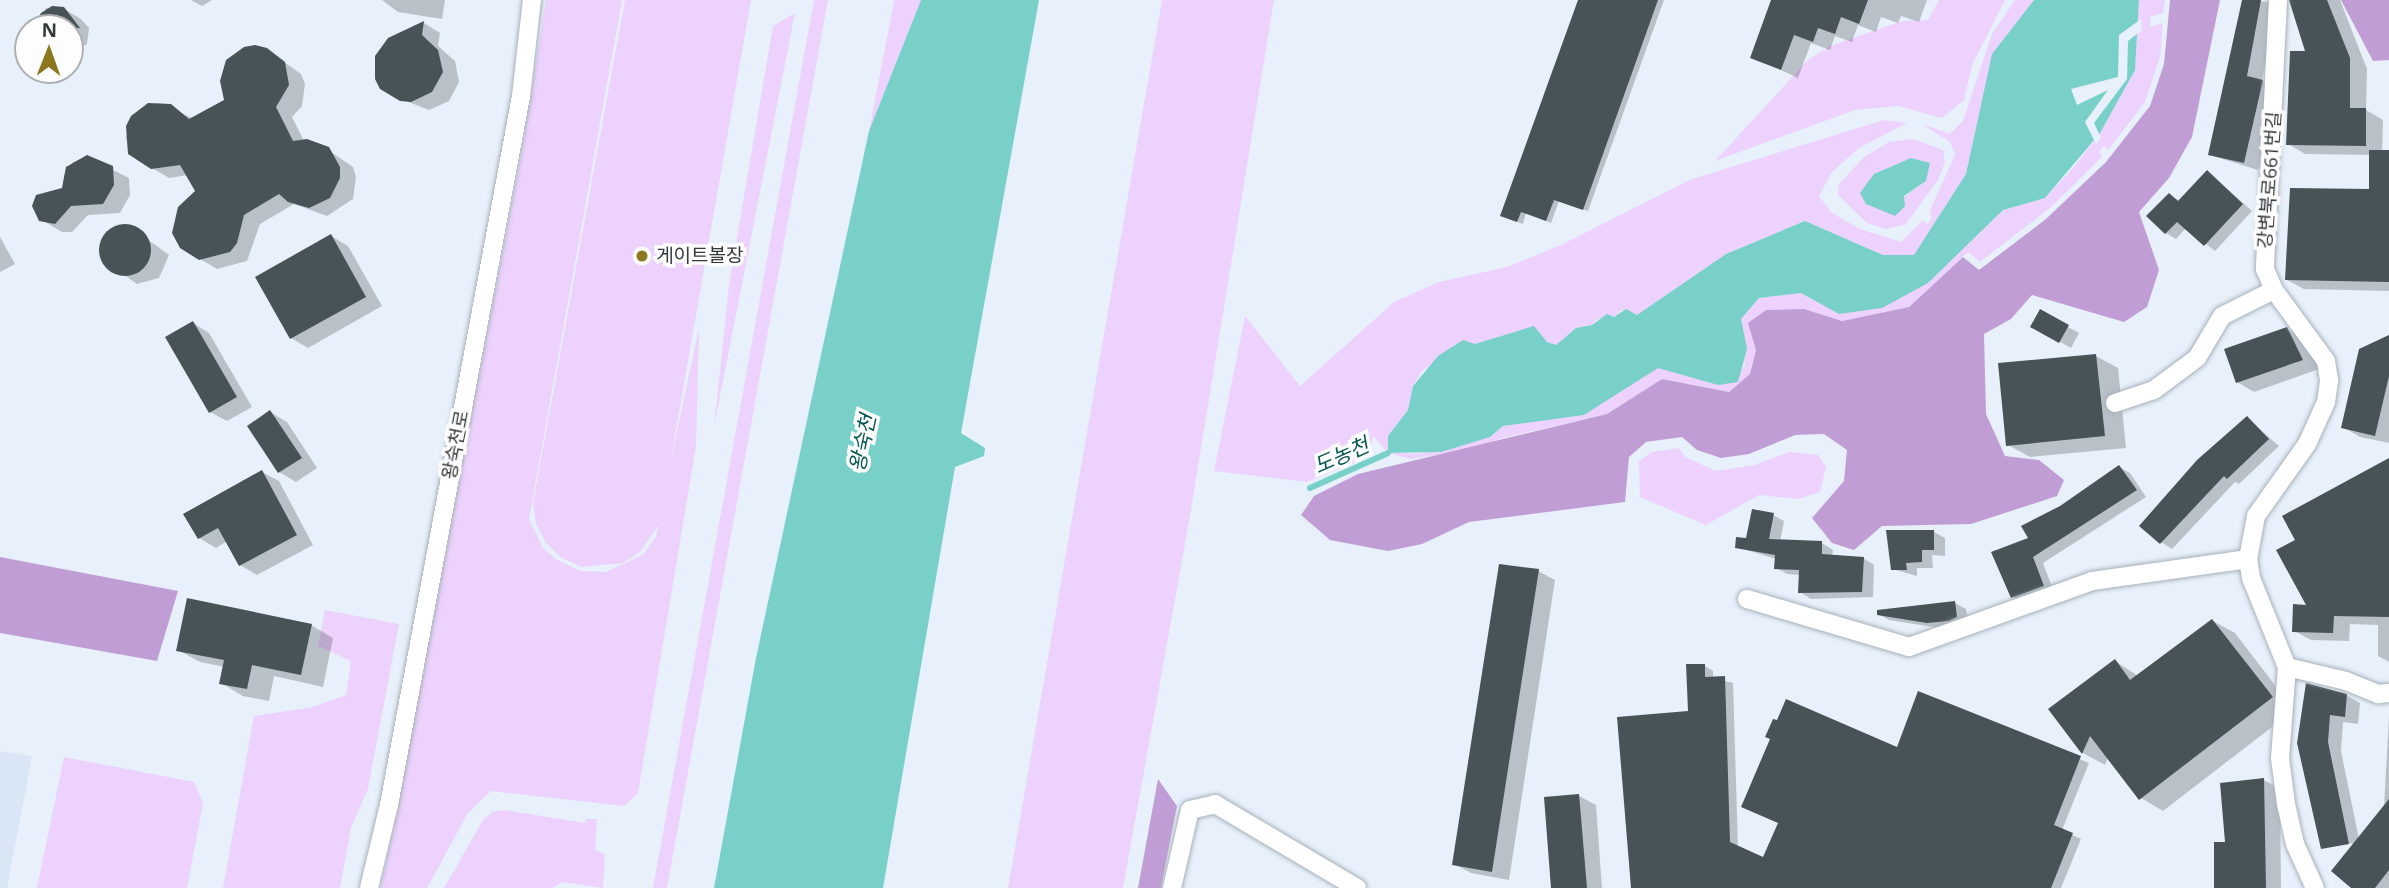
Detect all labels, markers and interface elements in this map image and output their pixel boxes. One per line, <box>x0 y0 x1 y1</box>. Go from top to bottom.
north arrow <box>14 14 84 84</box>
text: N <box>41 17 57 43</box>
street label: 강변북로661번길 <box>2254 111 2286 249</box>
place label: 게이트볼장 <box>656 245 743 267</box>
marker: 게이트볼장 <box>634 248 650 264</box>
street label: 왕숙천로 <box>438 409 474 481</box>
water label: 왕숙천 <box>844 412 880 474</box>
water label: 도농천 <box>1309 432 1373 478</box>

